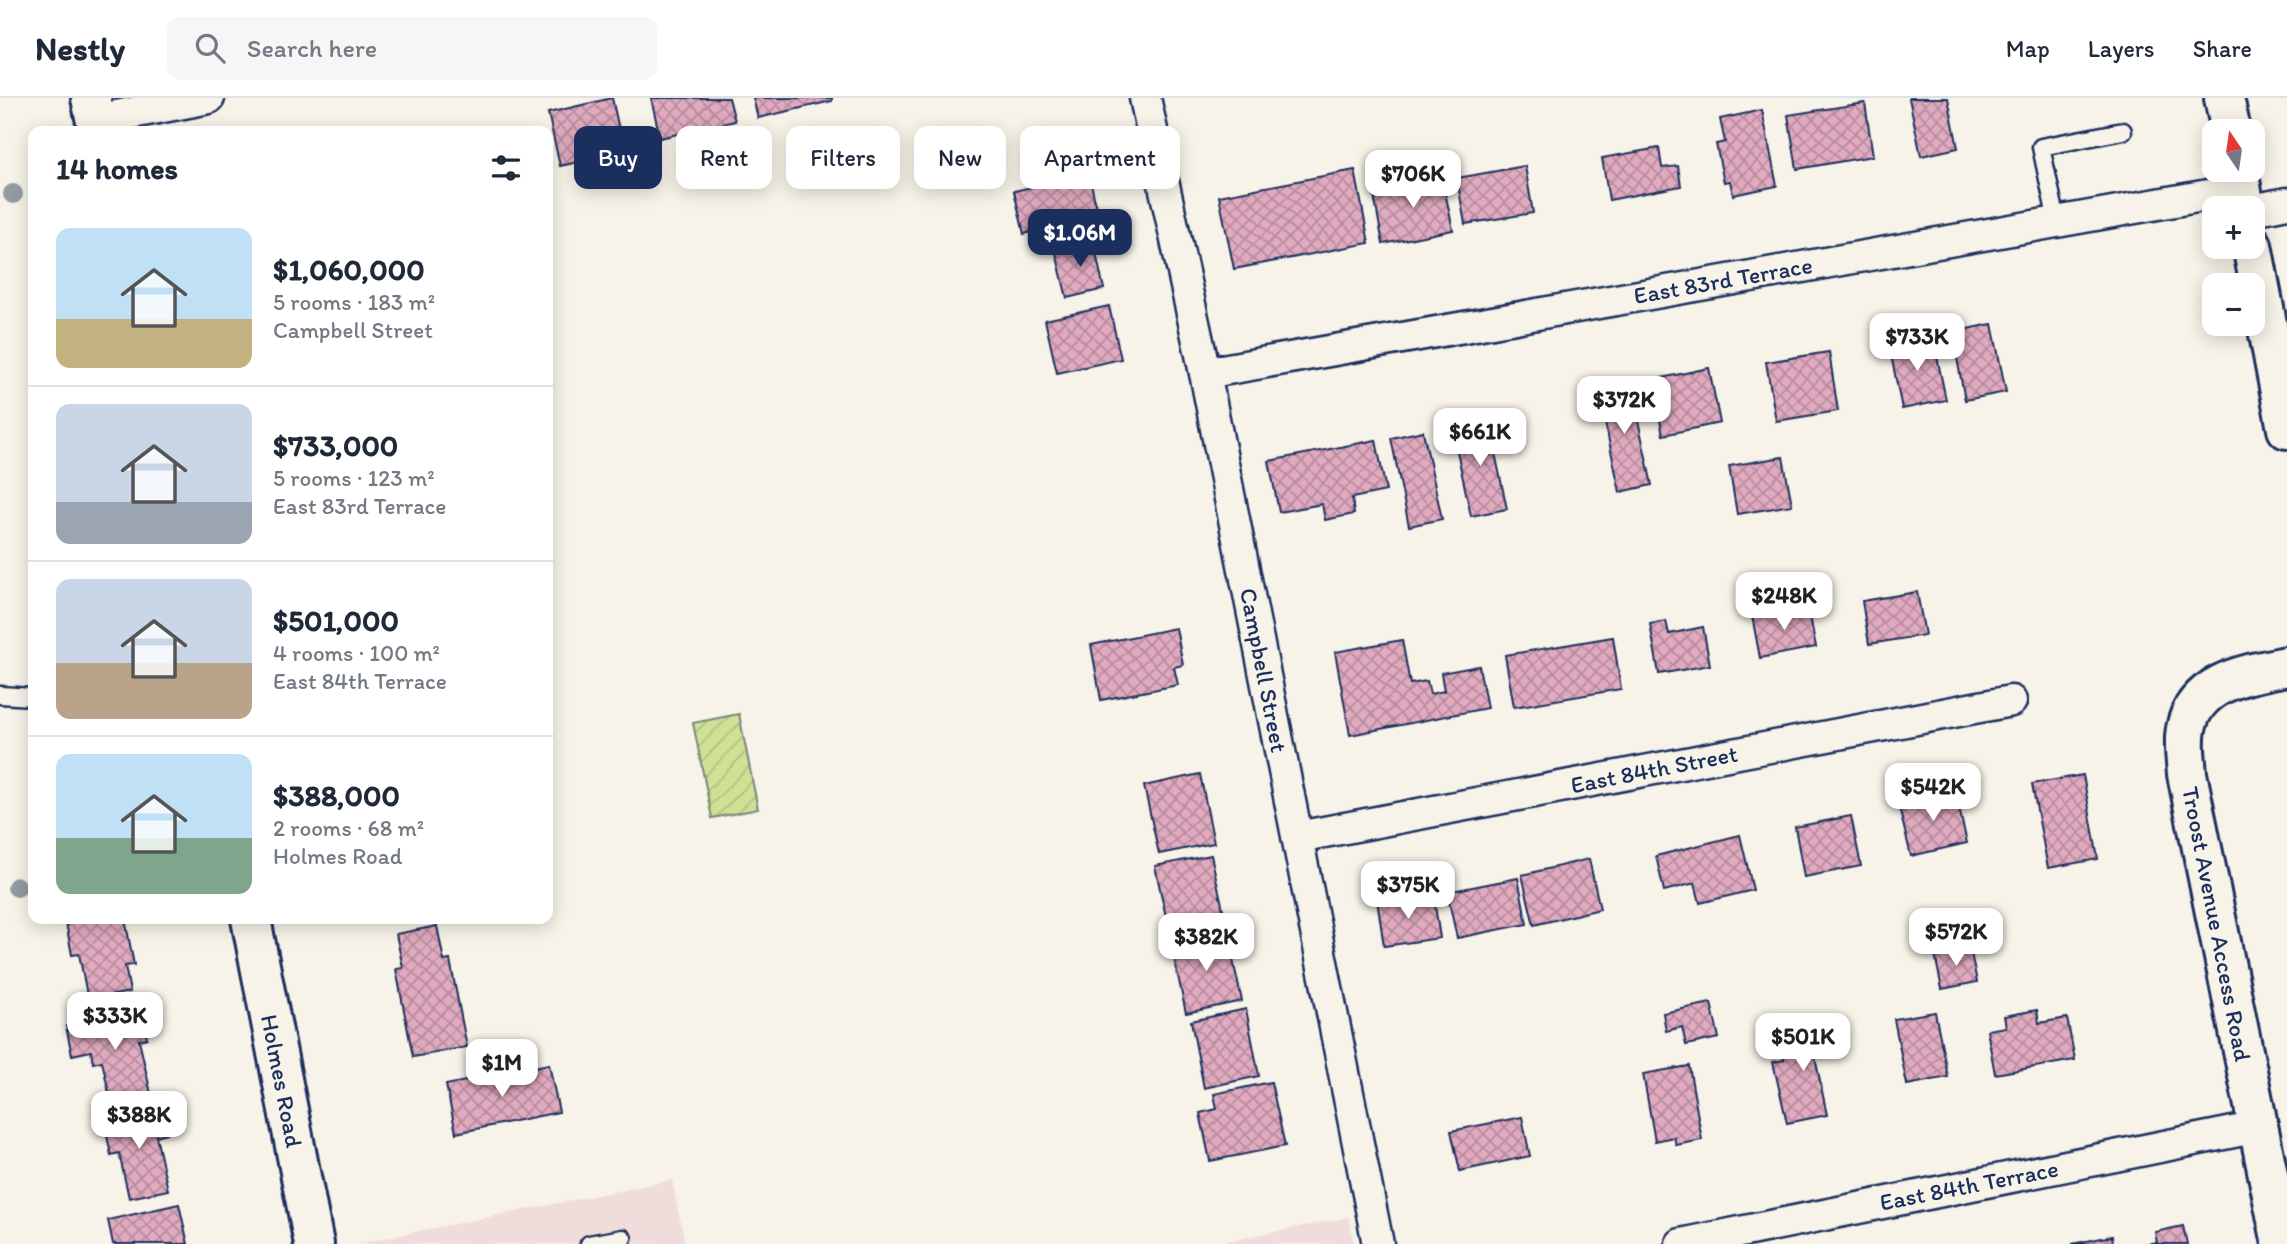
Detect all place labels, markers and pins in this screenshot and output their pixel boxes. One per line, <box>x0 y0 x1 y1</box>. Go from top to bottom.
pin: $706K <box>1364 150 1462 210</box>
pin: $1.06M <box>1023 209 1137 269</box>
pin: $733K <box>1868 314 1966 373</box>
pin: $372K <box>1575 376 1673 436</box>
pin: $661K <box>1431 408 1529 468</box>
pin: $248K <box>1735 573 1833 632</box>
pin: $542K <box>1884 764 1982 823</box>
pin: $375K <box>1359 862 1457 921</box>
pin: $572K <box>1907 908 2005 968</box>
pin: $382K <box>1157 914 1255 973</box>
pin: $333K <box>66 992 164 1052</box>
pin: $501K <box>1754 1014 1852 1073</box>
pin: $1M <box>468 1040 536 1099</box>
pin: $388K <box>90 1091 188 1151</box>

